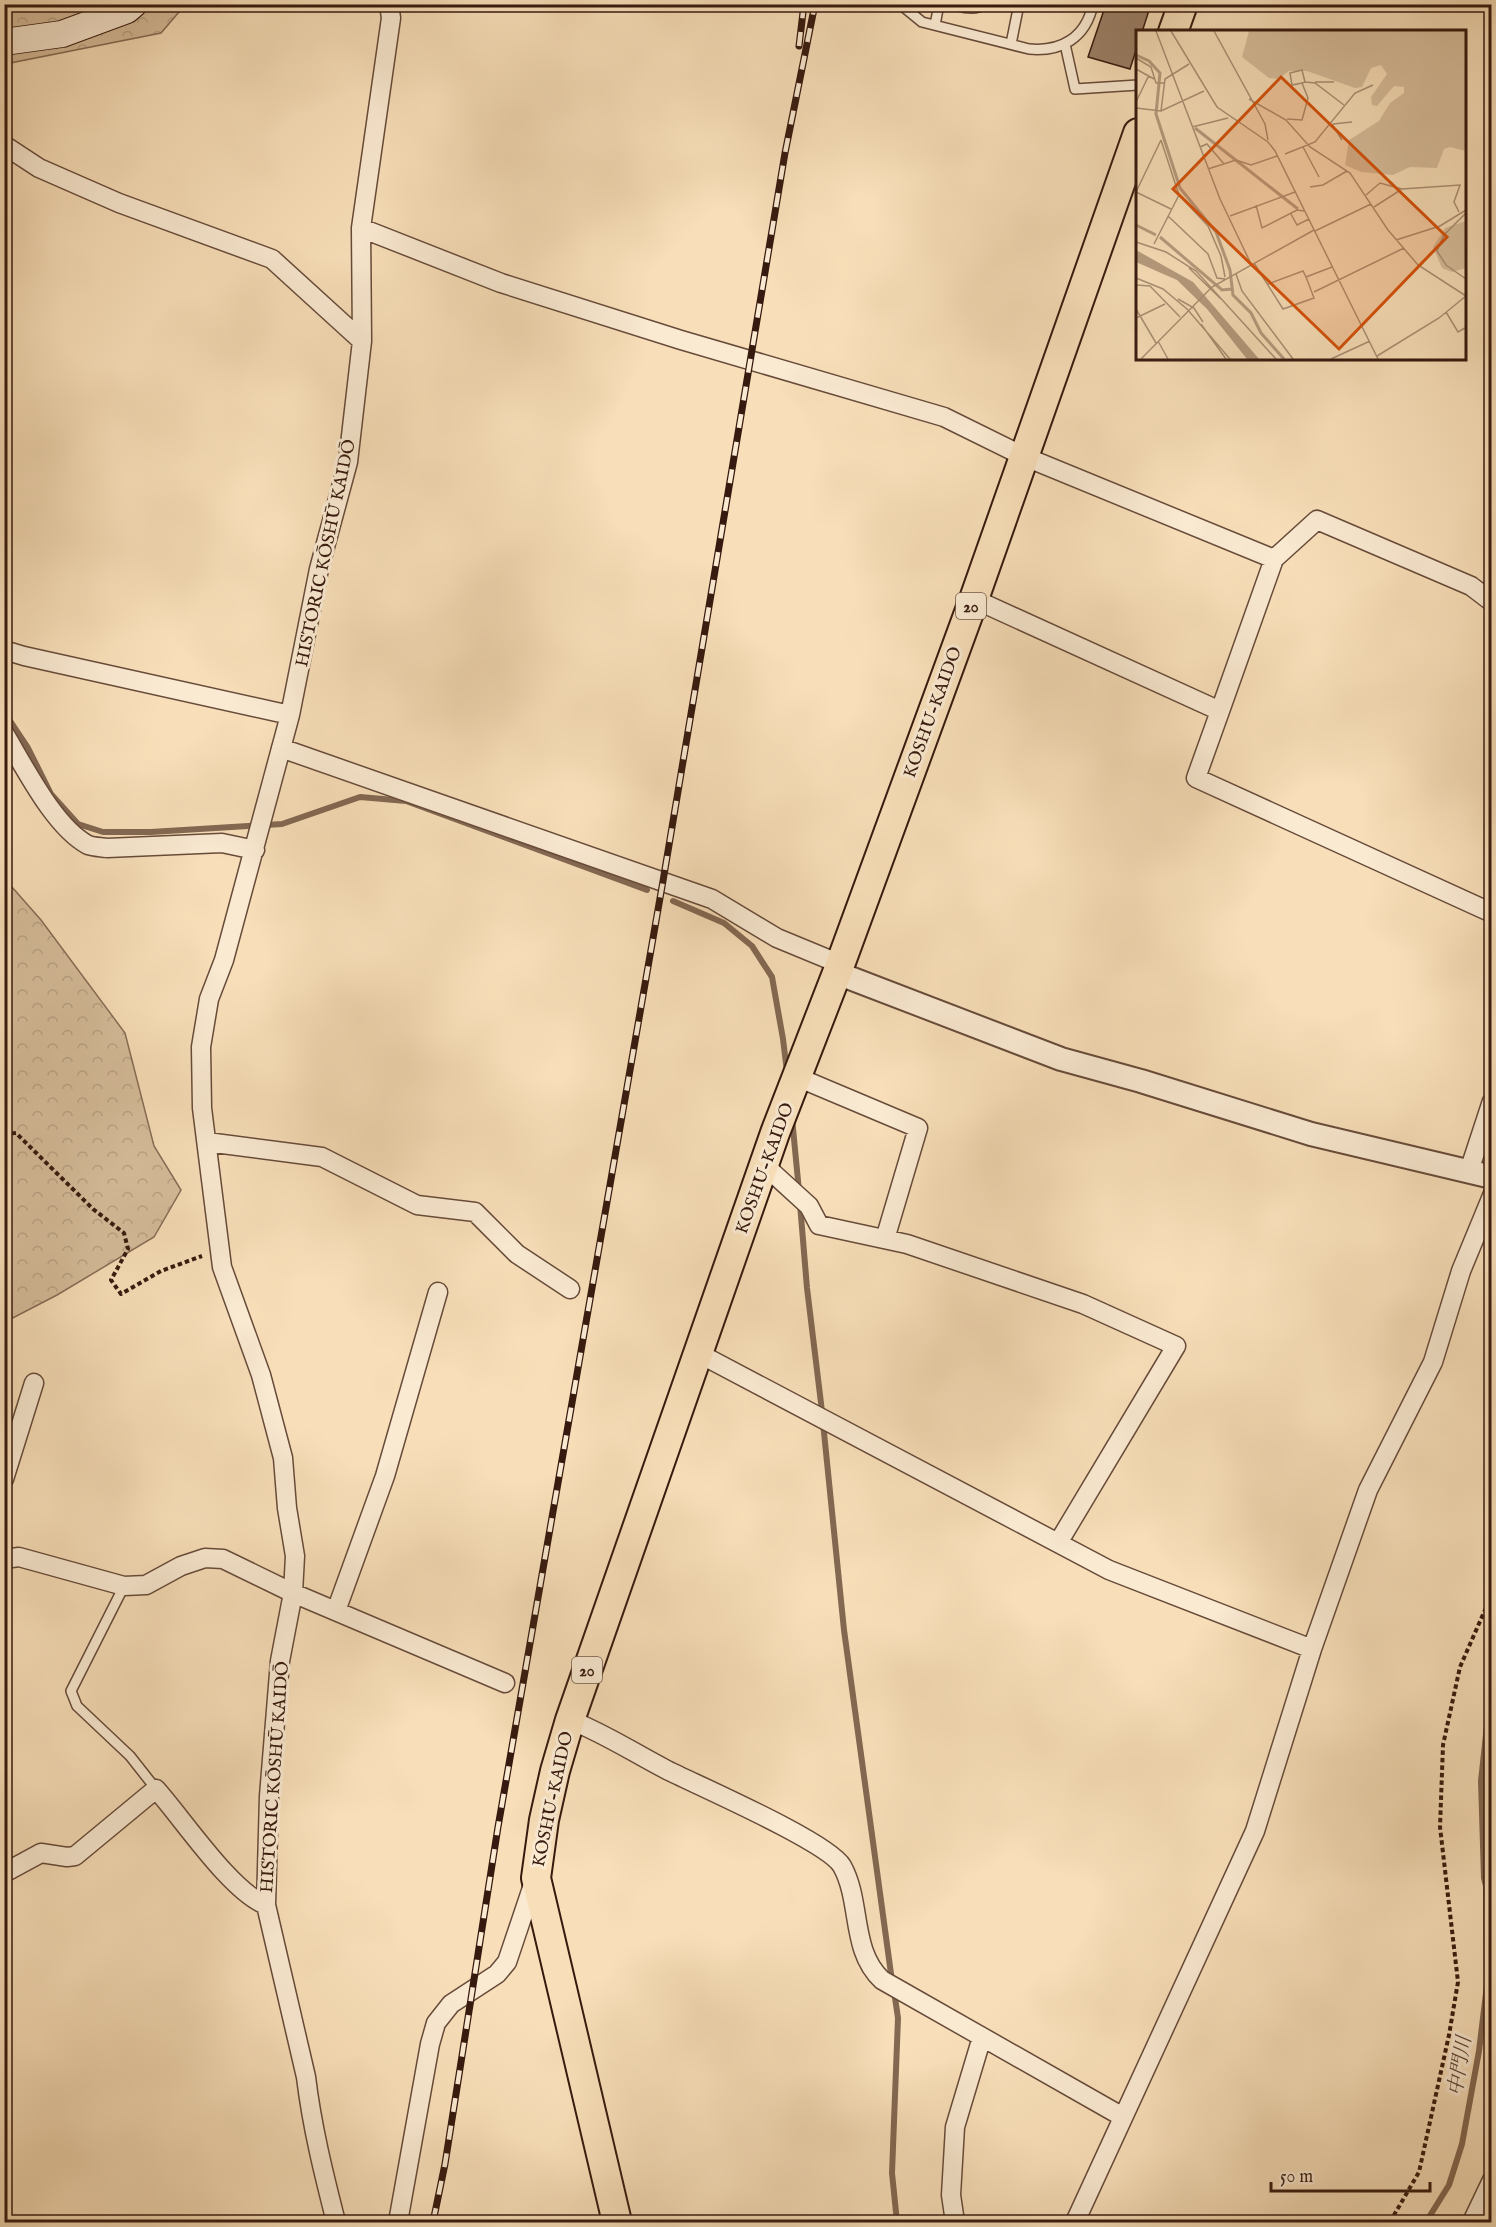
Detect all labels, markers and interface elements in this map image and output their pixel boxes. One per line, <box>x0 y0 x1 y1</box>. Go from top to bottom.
inset map <box>1136 30 1466 360</box>
street label: HISTORIC KŌSHŪ KAIDŌ <box>291 437 362 669</box>
road number: 20 <box>956 593 986 619</box>
street label: KOSHU-KAIDO <box>899 644 968 781</box>
street label: KOSHU-KAIDO <box>731 1100 800 1237</box>
road number: 20 <box>572 1657 602 1683</box>
street label: HISTORIC KŌSHŪ KAIDŌ <box>256 1660 295 1894</box>
street label: KOSHU-KAIDO <box>528 1729 579 1869</box>
water label: 中門川 <box>1443 2033 1478 2098</box>
scale bar <box>1271 2155 1430 2193</box>
text: 50 m <box>1280 2166 1313 2189</box>

